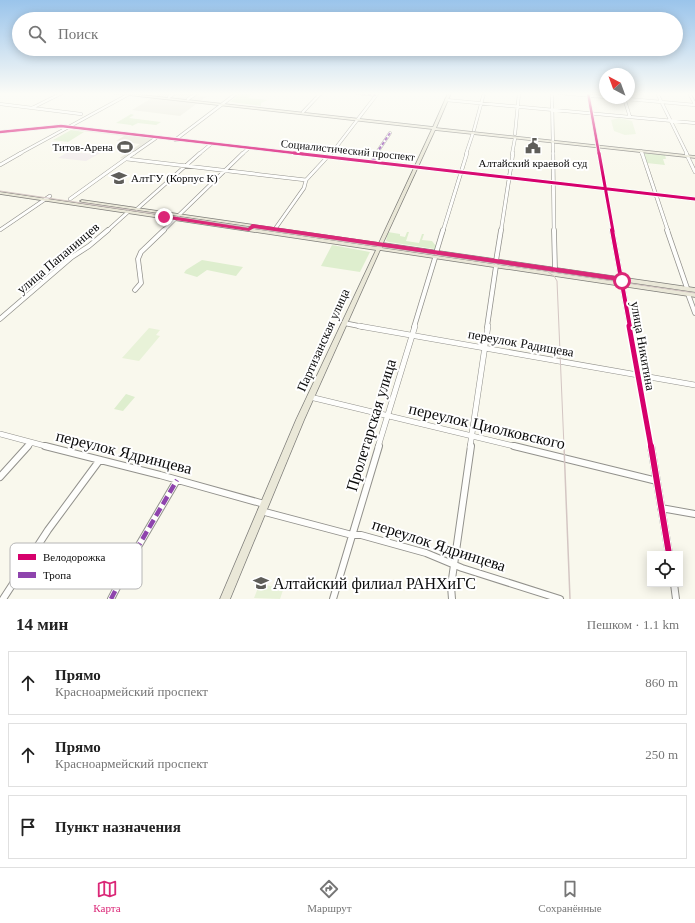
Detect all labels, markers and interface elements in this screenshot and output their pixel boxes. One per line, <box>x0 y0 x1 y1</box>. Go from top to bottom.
search box <box>12 12 683 56</box>
icon: search <box>26 23 48 45</box>
text: Поиск <box>58 26 98 42</box>
north arrow <box>599 68 635 104</box>
street label: Социалистический проспект <box>280 137 416 163</box>
public building icon: Алтайский краевой суд <box>524 137 542 155</box>
sports icon: Титов-Арена <box>116 138 134 156</box>
place label: Титов-Арена <box>53 141 113 153</box>
place label: Алтайский краевой суд <box>479 157 588 169</box>
school or university icon: АлтГУ (Корпус К) <box>110 169 128 187</box>
place label: АлтГУ (Корпус К) <box>131 172 218 185</box>
route end <box>155 208 173 226</box>
street label: улица Папанинцев <box>14 219 102 297</box>
route start <box>613 272 631 290</box>
street label: Партизанская улица <box>294 286 353 394</box>
street label: улица Никитина <box>628 300 658 392</box>
street label: переулок Радищева <box>467 326 575 360</box>
street label: Пролетарская улица <box>343 357 400 493</box>
street label: переулок Циолковского <box>407 400 567 453</box>
street label: переулок Ядринцева <box>54 427 194 478</box>
street label: переулок Ядринцева <box>370 515 508 576</box>
legend <box>10 543 142 589</box>
text: Велодорожка <box>43 551 105 563</box>
map controls <box>647 551 683 587</box>
button: locate <box>647 551 683 587</box>
text: Тропа <box>43 569 71 581</box>
school or university icon: Алтайский филиал РАНХиГС <box>252 574 270 592</box>
place label: Алтайский филиал РАНХиГС <box>273 575 476 593</box>
text: 14 мин <box>16 615 68 634</box>
text: Пешком · 1.1 km <box>587 617 679 632</box>
text: Прямо <box>55 667 101 683</box>
icon: ahead <box>17 672 39 694</box>
text: 860 m <box>645 675 678 690</box>
text: Красноармейский проспект <box>55 684 208 699</box>
text: Прямо <box>55 739 101 755</box>
icon: ahead <box>17 744 39 766</box>
text: 250 m <box>645 747 678 762</box>
text: Красноармейский проспект <box>55 756 208 771</box>
icon: arrive <box>17 816 39 838</box>
text: Пункт назначения <box>55 819 181 835</box>
tab: Карта <box>93 878 121 914</box>
tab: Маршрут <box>307 878 352 914</box>
tab: Сохранённые <box>538 878 602 914</box>

